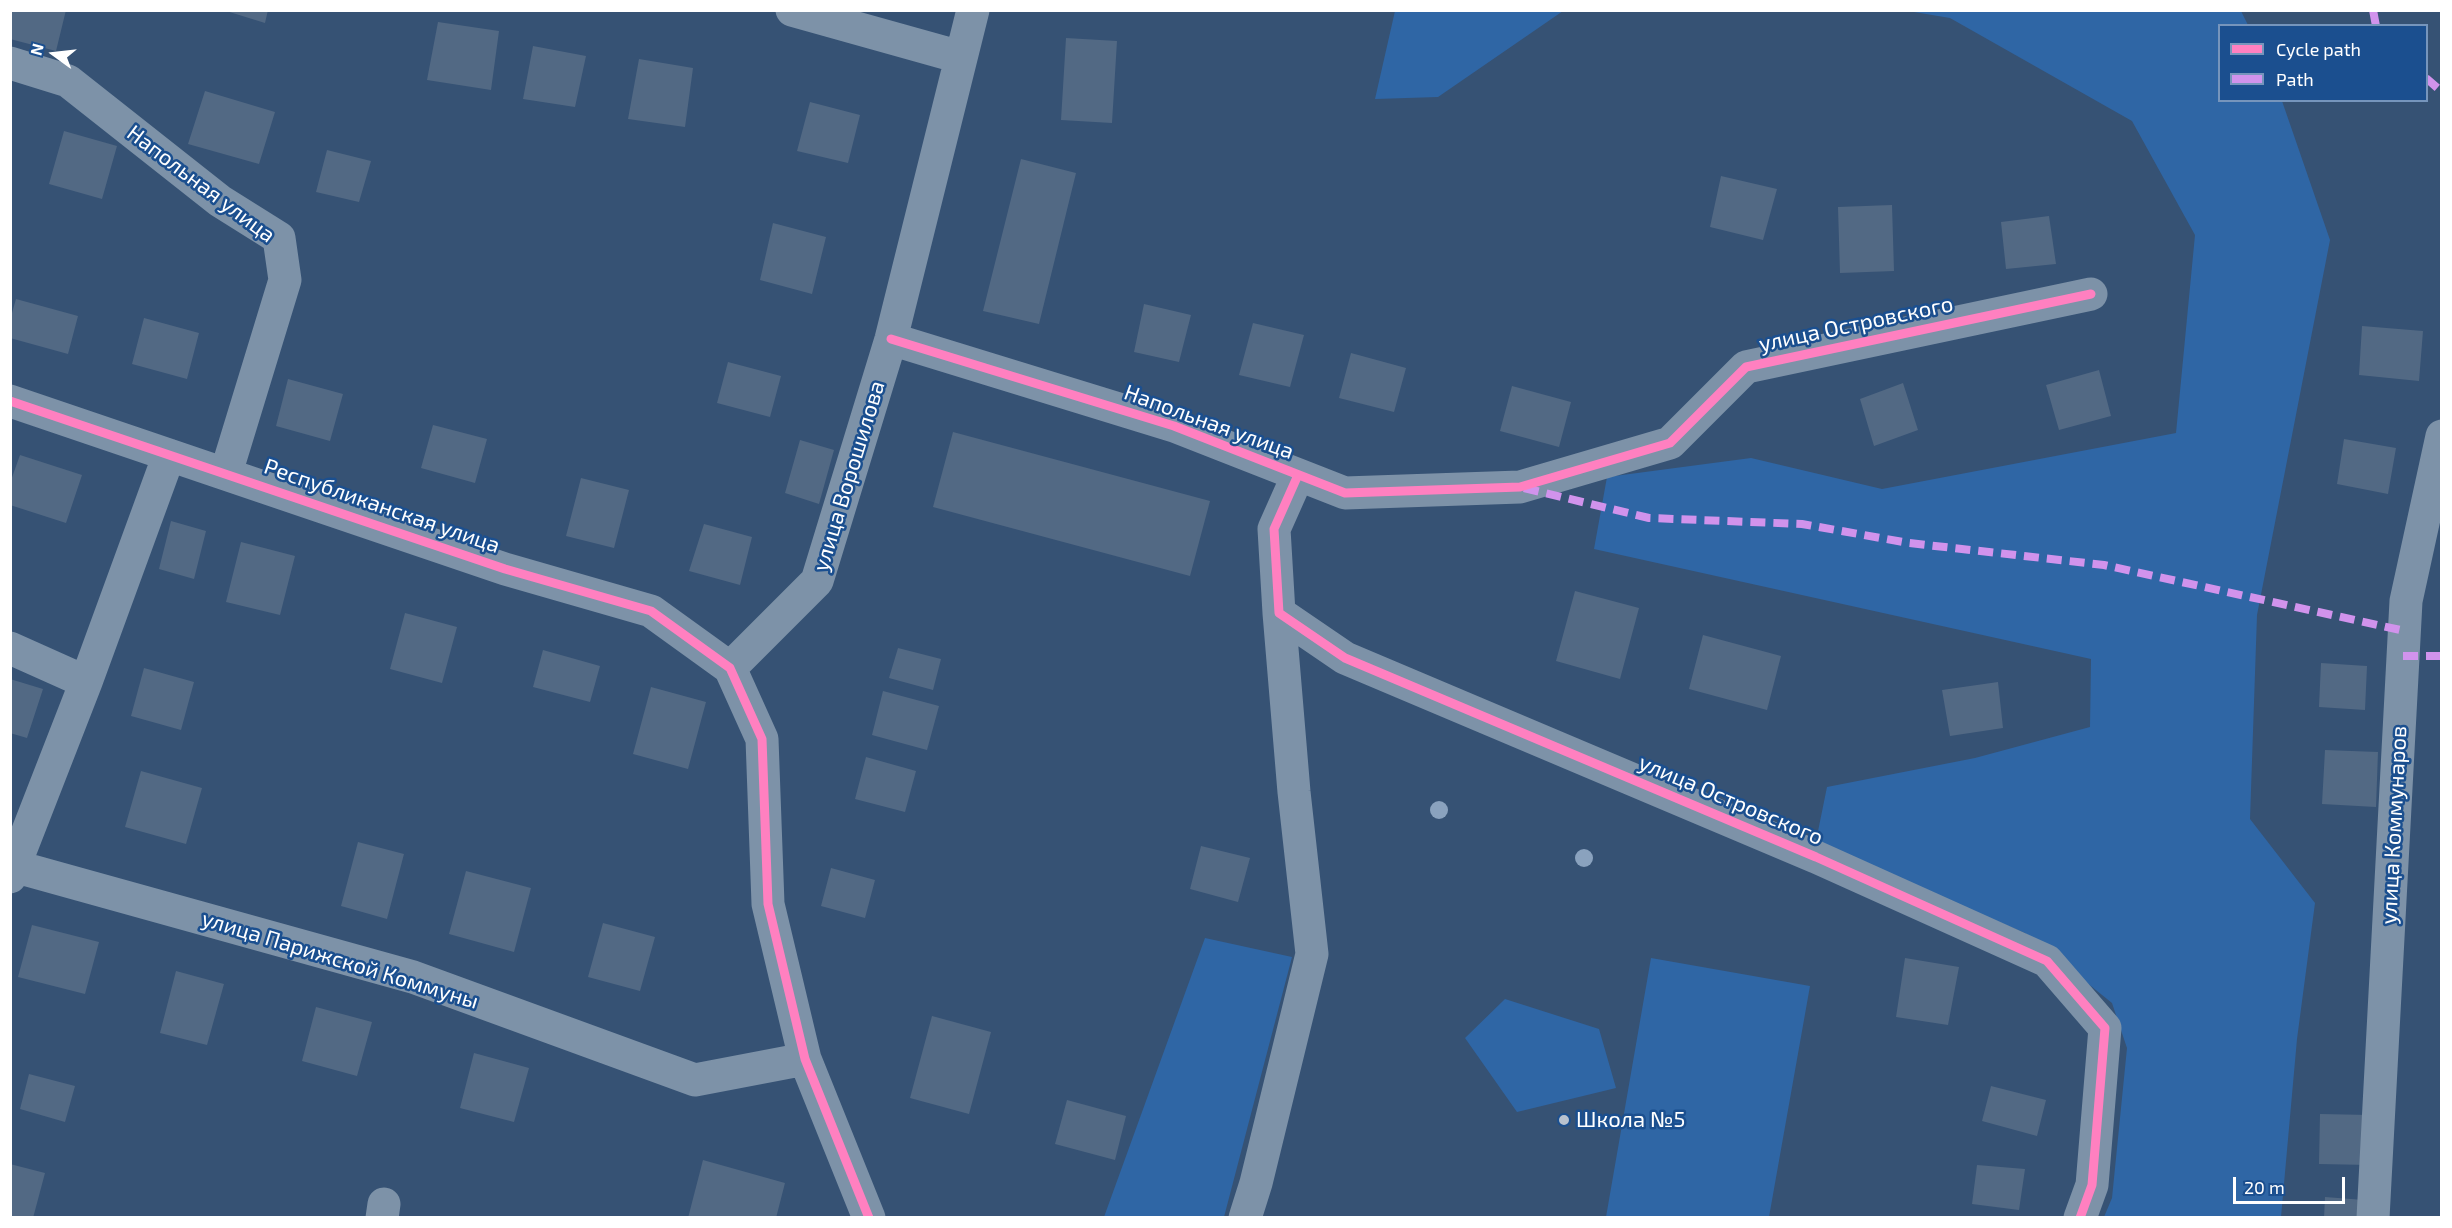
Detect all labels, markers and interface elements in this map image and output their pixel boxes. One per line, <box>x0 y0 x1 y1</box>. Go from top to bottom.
north arrow <box>24 24 84 84</box>
legend <box>2218 24 2428 102</box>
text: Cycle path <box>2276 38 2361 60</box>
text: N <box>25 41 47 57</box>
text: Path <box>2276 68 2314 90</box>
street label: Напольная улица <box>122 120 280 248</box>
street label: улица Островского <box>1757 291 1955 357</box>
street label: улица Ворошилова <box>807 378 891 574</box>
street label: Напольная улица <box>1120 379 1298 465</box>
street label: Республиканская улица <box>261 453 503 559</box>
street label: улица Коммунаров <box>2376 725 2412 925</box>
street label: улица Островского <box>1635 749 1827 851</box>
street label: улица Парижской Коммуны <box>198 905 482 1015</box>
place label: Школа №5 <box>1576 1107 1685 1133</box>
marker: Школа №5 <box>1557 1113 1571 1127</box>
scale bar <box>2236 1165 2348 1203</box>
text: 20 m <box>2244 1176 2285 1198</box>

